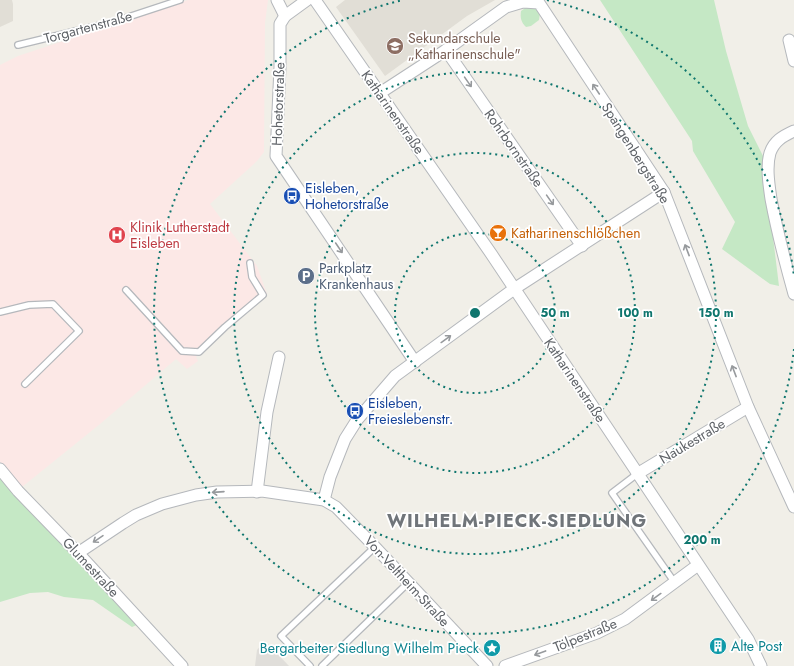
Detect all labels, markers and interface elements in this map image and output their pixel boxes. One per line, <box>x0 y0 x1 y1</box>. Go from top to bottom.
street label: Torgartenstraße <box>42 6 134 48</box>
place label: Sekundarschule „Katharinenschule" <box>408 28 521 64</box>
school or university icon: Sekundarschule „Katharinenschule" <box>385 36 405 56</box>
street label: Hohetorstraße <box>267 62 289 146</box>
street label: Katharinenstraße <box>357 66 429 158</box>
one-way arrow <box>464 76 472 87</box>
one-way arrow <box>592 84 600 95</box>
street label: Spangenbergstraße <box>597 99 675 207</box>
street label: Rohrbornstraße <box>480 105 548 191</box>
place label: Eisleben, Hohetorstraße <box>305 178 389 214</box>
bus stop icon: Eisleben, Hohetorstraße <box>282 186 302 206</box>
one-way arrow <box>546 194 554 205</box>
place label: Klinik Lutherstadt Eisleben <box>130 217 230 253</box>
bar icon: Katharinenschlößchen <box>488 223 508 243</box>
place label: Katharinenschlößchen <box>511 223 641 243</box>
hospital icon: Klinik Lutherstadt Eisleben <box>107 225 127 245</box>
one-way arrow <box>335 242 343 254</box>
one-way arrow <box>682 244 690 256</box>
place label: Parkplatz Krankenhaus <box>319 258 394 294</box>
parking icon: Parkplatz Krankenhaus <box>296 266 316 286</box>
text: 50 m <box>540 304 570 322</box>
text: 100 m <box>617 304 653 322</box>
text: 150 m <box>698 304 734 322</box>
centre of rings <box>468 306 482 320</box>
street label: Katharinenstraße <box>539 334 611 426</box>
one-way arrow <box>440 335 451 343</box>
one-way arrow <box>729 365 737 377</box>
place label: Eisleben, Freieslebenstr. <box>368 393 453 429</box>
bus stop icon: Eisleben, Freieslebenstr. <box>345 401 365 421</box>
street label: Naukestraße <box>655 413 729 469</box>
one-way arrow <box>212 489 225 496</box>
district label: WILHELM-PIECK-SIEDLUNG <box>387 508 647 534</box>
street label: Von-Veltheim-Straße <box>360 531 454 631</box>
text: 200 m <box>683 531 721 549</box>
street label: Glumestraße <box>58 533 124 601</box>
one-way arrow <box>93 535 104 543</box>
one-way arrow <box>651 593 662 601</box>
street label: Tölpestraße <box>550 613 620 657</box>
building icon: Alte Post <box>708 636 728 656</box>
place label: Alte Post <box>731 636 783 656</box>
place label: Bergarbeiter Siedlung Wilhelm Pieck <box>260 638 480 658</box>
place icon: Bergarbeiter Siedlung Wilhelm Pieck <box>482 638 502 658</box>
one-way arrow <box>535 650 547 658</box>

